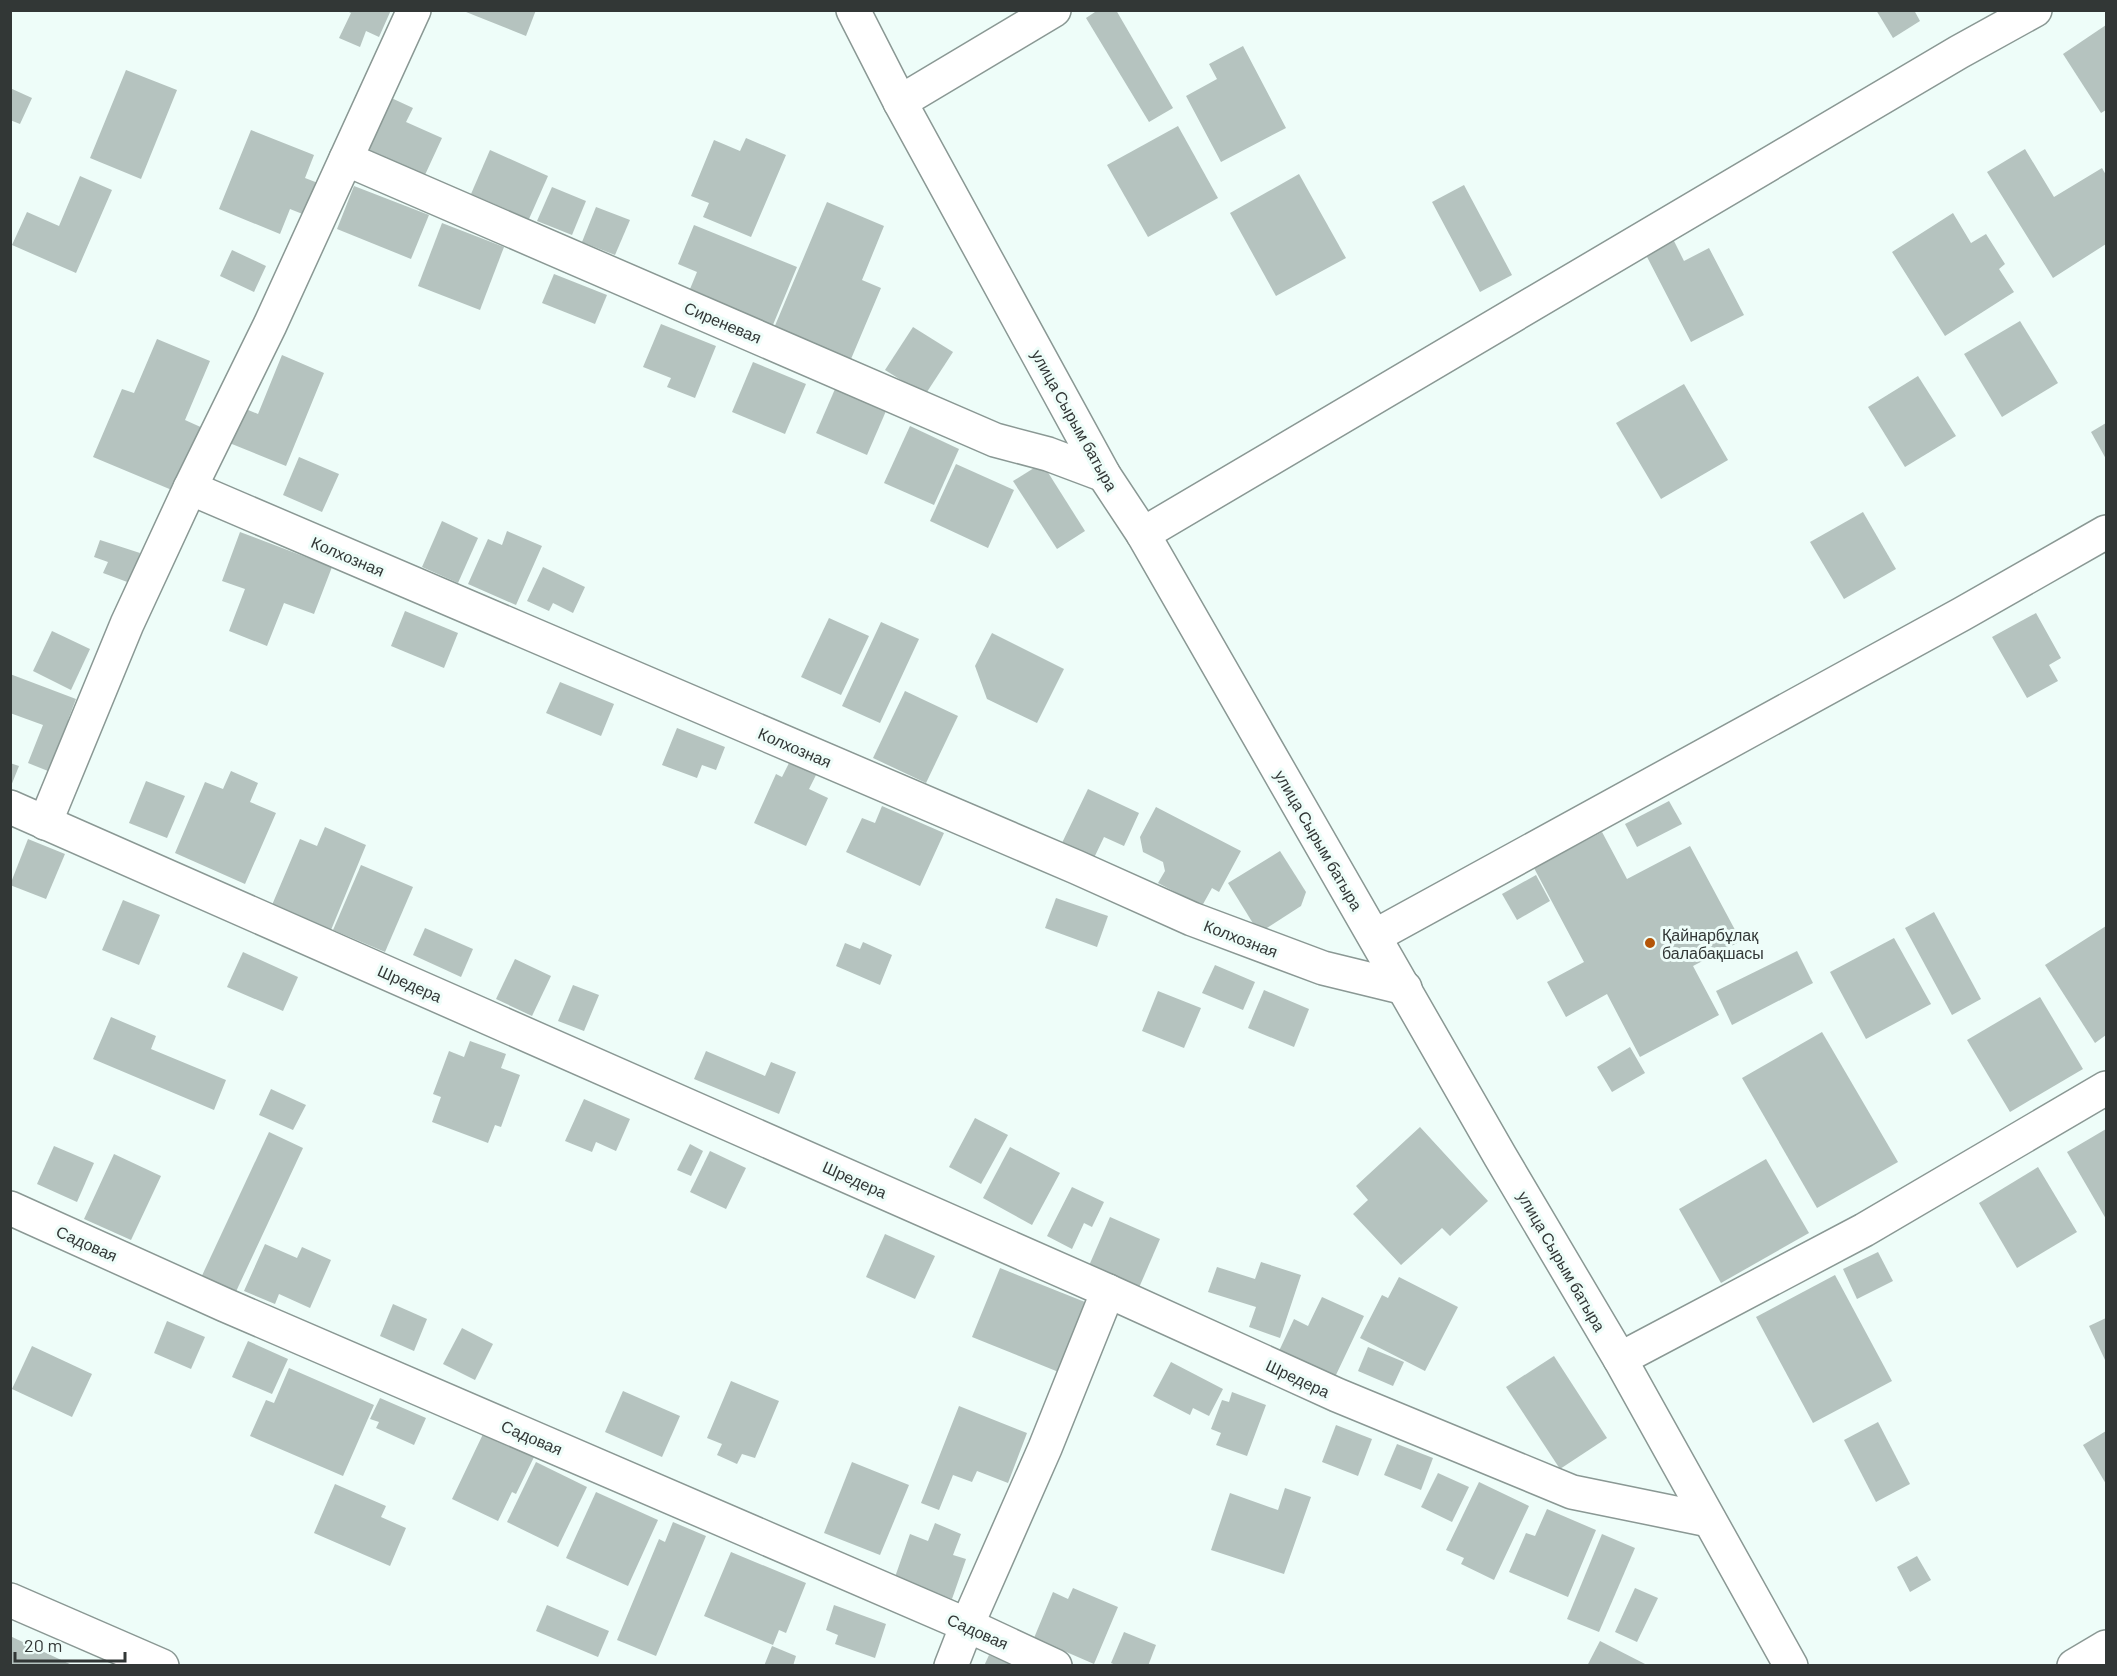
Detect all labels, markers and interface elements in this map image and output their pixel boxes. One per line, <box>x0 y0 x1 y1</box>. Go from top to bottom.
street label: Сиреневая <box>682 297 764 347</box>
street label: улица Сырым батыра <box>1028 346 1122 494</box>
street label: Колхозная <box>309 532 387 580</box>
street label: Колхозная <box>756 723 834 771</box>
street label: улица Сырым батыра <box>1271 766 1367 914</box>
street label: Колхозная <box>1201 915 1281 961</box>
place label: Қайнарбұлақ балабақшасы <box>1662 925 1764 962</box>
marker: Қайнарбұлақ балабақшасы <box>1643 936 1657 950</box>
street label: Шредера <box>375 960 445 1006</box>
street label: Шредера <box>820 1156 890 1202</box>
street label: улица Сырым батыра <box>1514 1187 1610 1335</box>
street label: Садовая <box>54 1221 120 1265</box>
street label: Шредера <box>1263 1355 1333 1401</box>
street label: Садовая <box>498 1416 566 1458</box>
street label: Садовая <box>945 1609 1011 1653</box>
scale bar <box>15 1625 124 1663</box>
text: 20 m <box>24 1634 62 1656</box>

